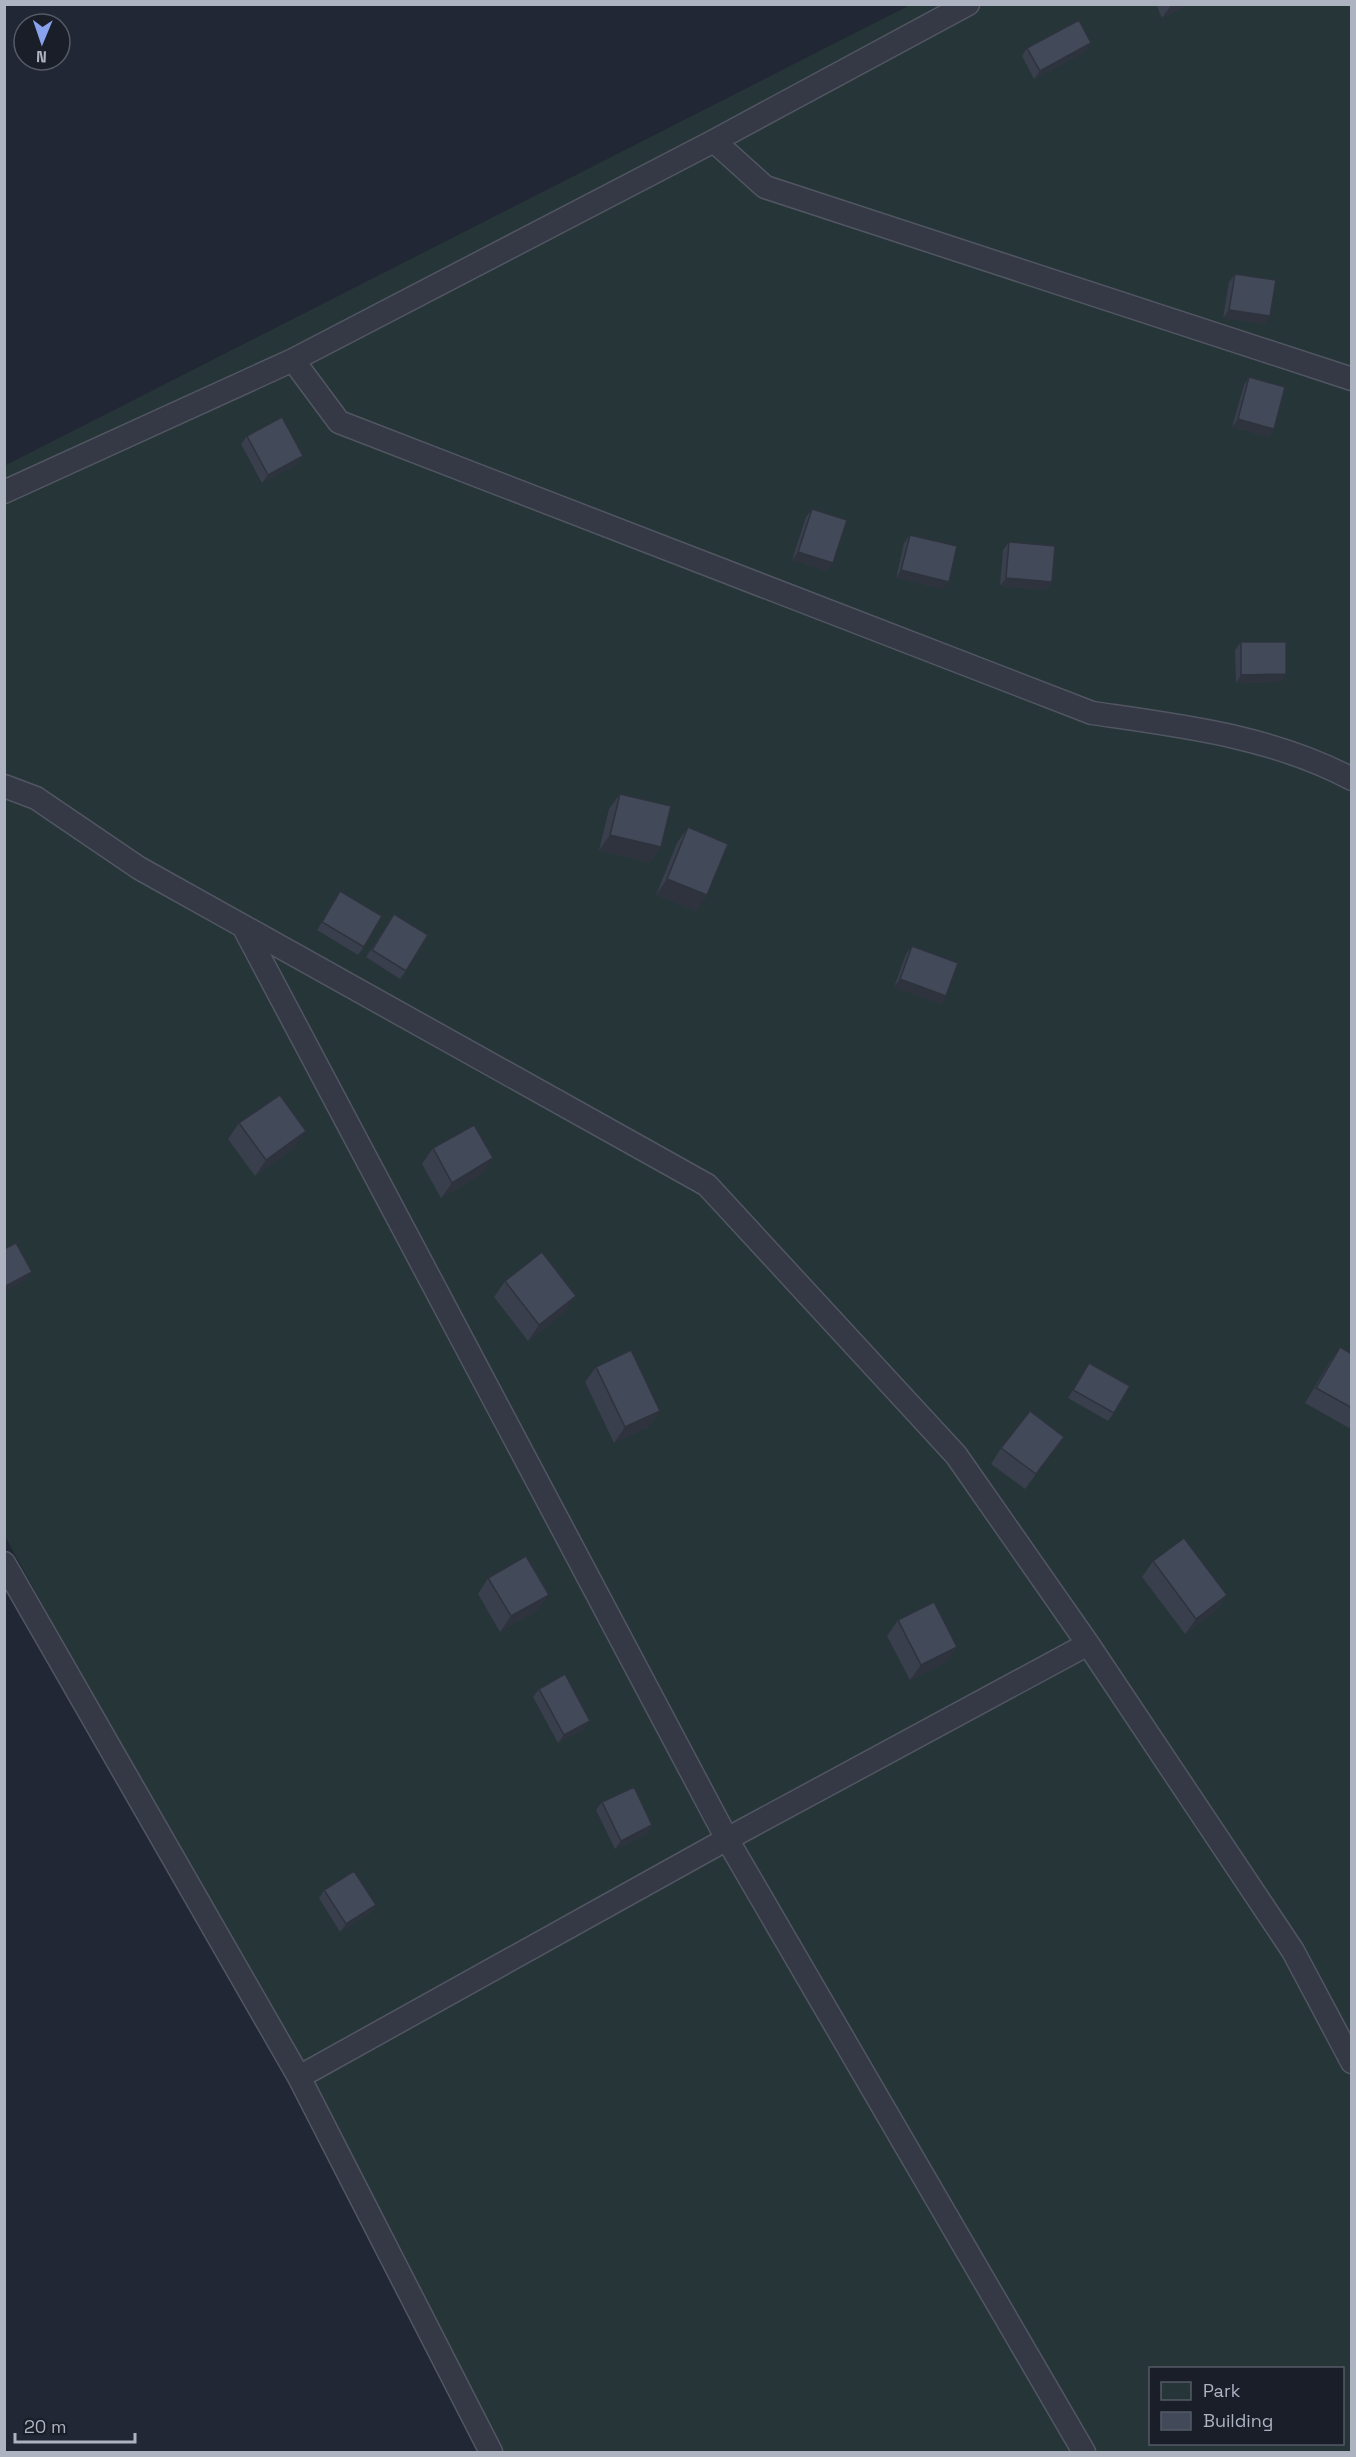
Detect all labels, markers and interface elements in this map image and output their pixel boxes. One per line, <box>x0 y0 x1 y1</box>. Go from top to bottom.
north arrow <box>12 12 72 72</box>
text: N <box>36 46 47 67</box>
legend <box>1149 2367 1344 2445</box>
text: Park <box>1203 2379 1241 2402</box>
scale bar <box>15 2406 135 2444</box>
text: Building <box>1203 2409 1273 2432</box>
text: 20 m <box>24 2415 67 2438</box>

